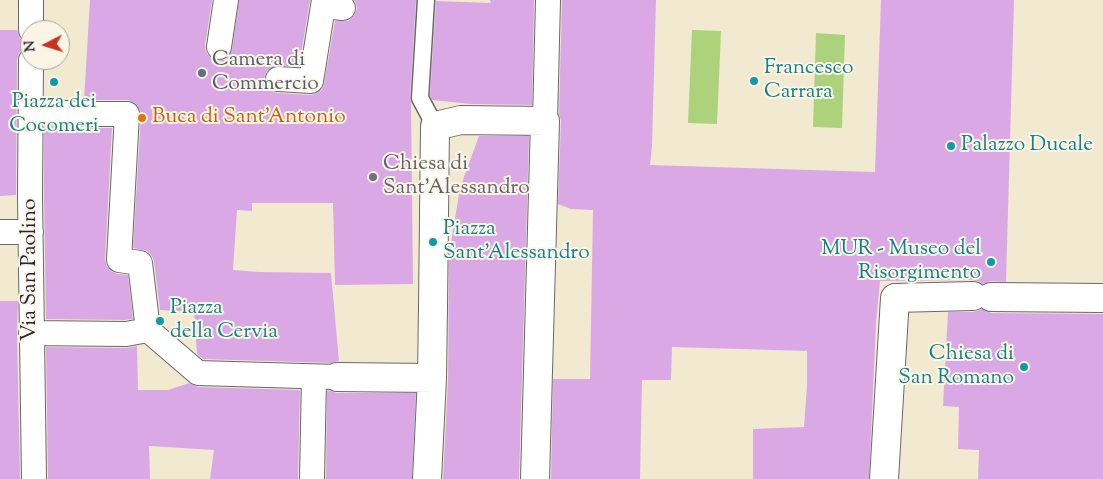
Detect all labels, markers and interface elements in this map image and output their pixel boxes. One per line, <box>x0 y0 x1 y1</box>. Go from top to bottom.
north arrow <box>20 20 70 70</box>
text: N <box>21 40 42 53</box>
place label: Camera di Commercio <box>212 48 319 98</box>
place label: Francesco Carrara <box>764 56 854 106</box>
marker: Camera di Commercio <box>196 67 208 79</box>
marker: Francesco Carrara <box>748 75 760 87</box>
marker: Piazza dei Cocomeri <box>48 76 60 88</box>
place label: Piazza dei Cocomeri <box>9 90 99 140</box>
place label: Buca di Sant'Antonio <box>152 105 346 131</box>
marker: Buca di Sant'Antonio <box>136 112 148 124</box>
place label: Palazzo Ducale <box>961 133 1093 159</box>
marker: Palazzo Ducale <box>945 140 957 152</box>
place label: Chiesa di Sant'Alessandro <box>383 152 530 202</box>
marker: Chiesa di Sant'Alessandro <box>367 171 379 183</box>
street label: Via San Paolino <box>18 199 44 341</box>
place label: Piazza Sant'Alessandro <box>443 217 590 267</box>
marker: Piazza Sant'Alessandro <box>427 236 439 248</box>
place label: MUR - Museo del Risorgimento <box>821 237 981 287</box>
marker: MUR - Museo del Risorgimento <box>985 256 997 268</box>
place label: Piazza della Cervia <box>170 296 278 346</box>
marker: Piazza della Cervia <box>154 315 166 327</box>
place label: Chiesa di San Romano <box>898 342 1014 392</box>
marker: Chiesa di San Romano <box>1018 361 1030 373</box>

